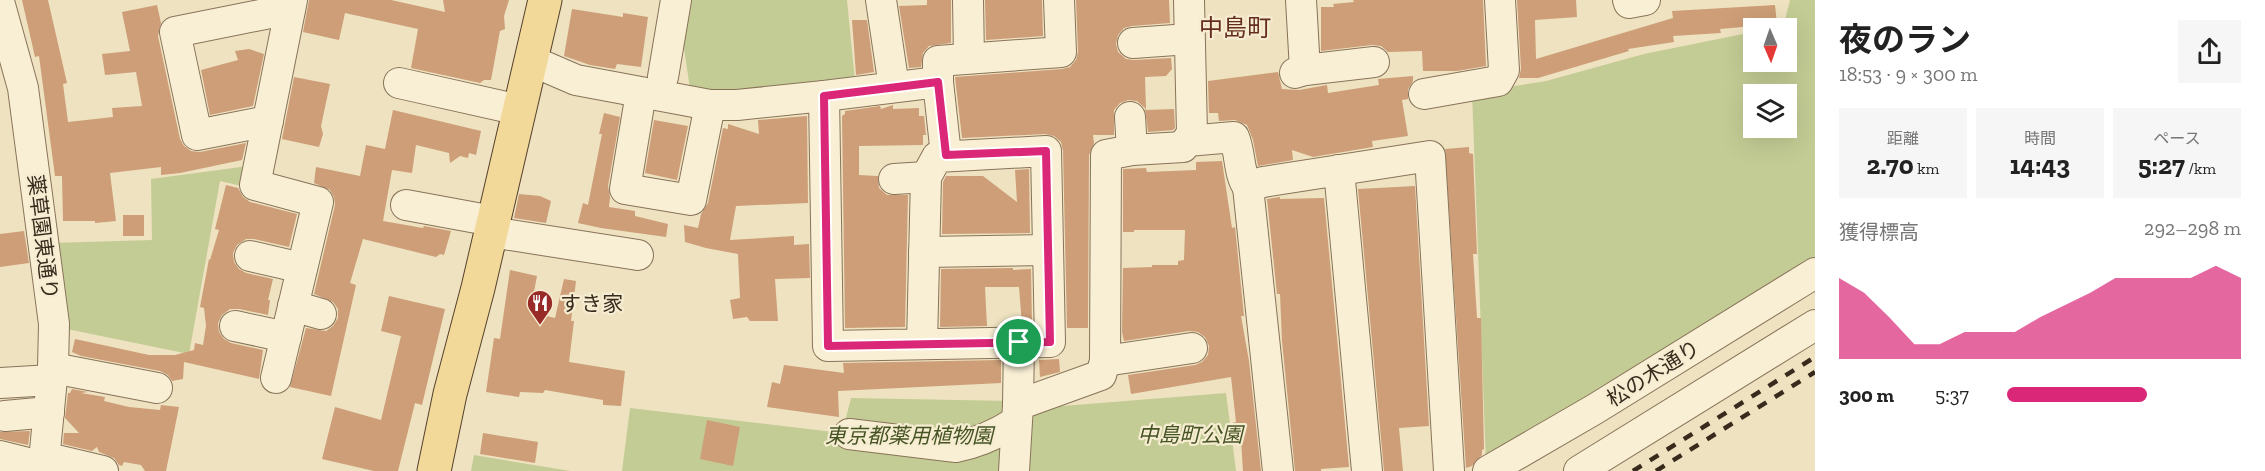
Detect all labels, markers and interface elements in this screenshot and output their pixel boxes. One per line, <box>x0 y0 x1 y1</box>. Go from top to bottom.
district label: 中島町 <box>1199 13 1271 42</box>
north arrow <box>1743 18 1797 72</box>
map controls <box>1743 18 1797 138</box>
text: 夜のラン <box>1839 20 1971 59</box>
button: share <box>2178 20 2241 83</box>
text: 18:53 · 9 × 300 m <box>1839 62 1978 86</box>
button: layers <box>1743 84 1797 138</box>
text: 距離 <box>1887 129 1919 148</box>
text: 時間 <box>2024 129 2056 148</box>
text: ペース <box>2153 129 2201 148</box>
text: 2.70 <box>1867 149 1914 181</box>
text: 14:43 <box>2010 149 2070 181</box>
text: 5:27 <box>2138 149 2185 181</box>
text: km <box>1914 159 1939 178</box>
text: /km <box>2185 159 2216 178</box>
street label: 薬草園東通り <box>23 173 63 301</box>
text: 292–298 m <box>2144 216 2241 240</box>
text: 獲得標高 <box>1839 220 1919 244</box>
restaurant icon: すき家 <box>525 288 555 326</box>
place label: すき家 <box>560 291 623 316</box>
pin <box>993 316 1044 367</box>
icon: arrive <box>1002 325 1035 358</box>
street label: 松の木通り <box>1602 335 1704 411</box>
text: 300 m <box>1839 383 1894 407</box>
text: 5:37 <box>1935 383 1969 407</box>
park label: 中島町公園 <box>1138 422 1245 447</box>
park label: 東京都薬用植物園 <box>825 423 996 448</box>

